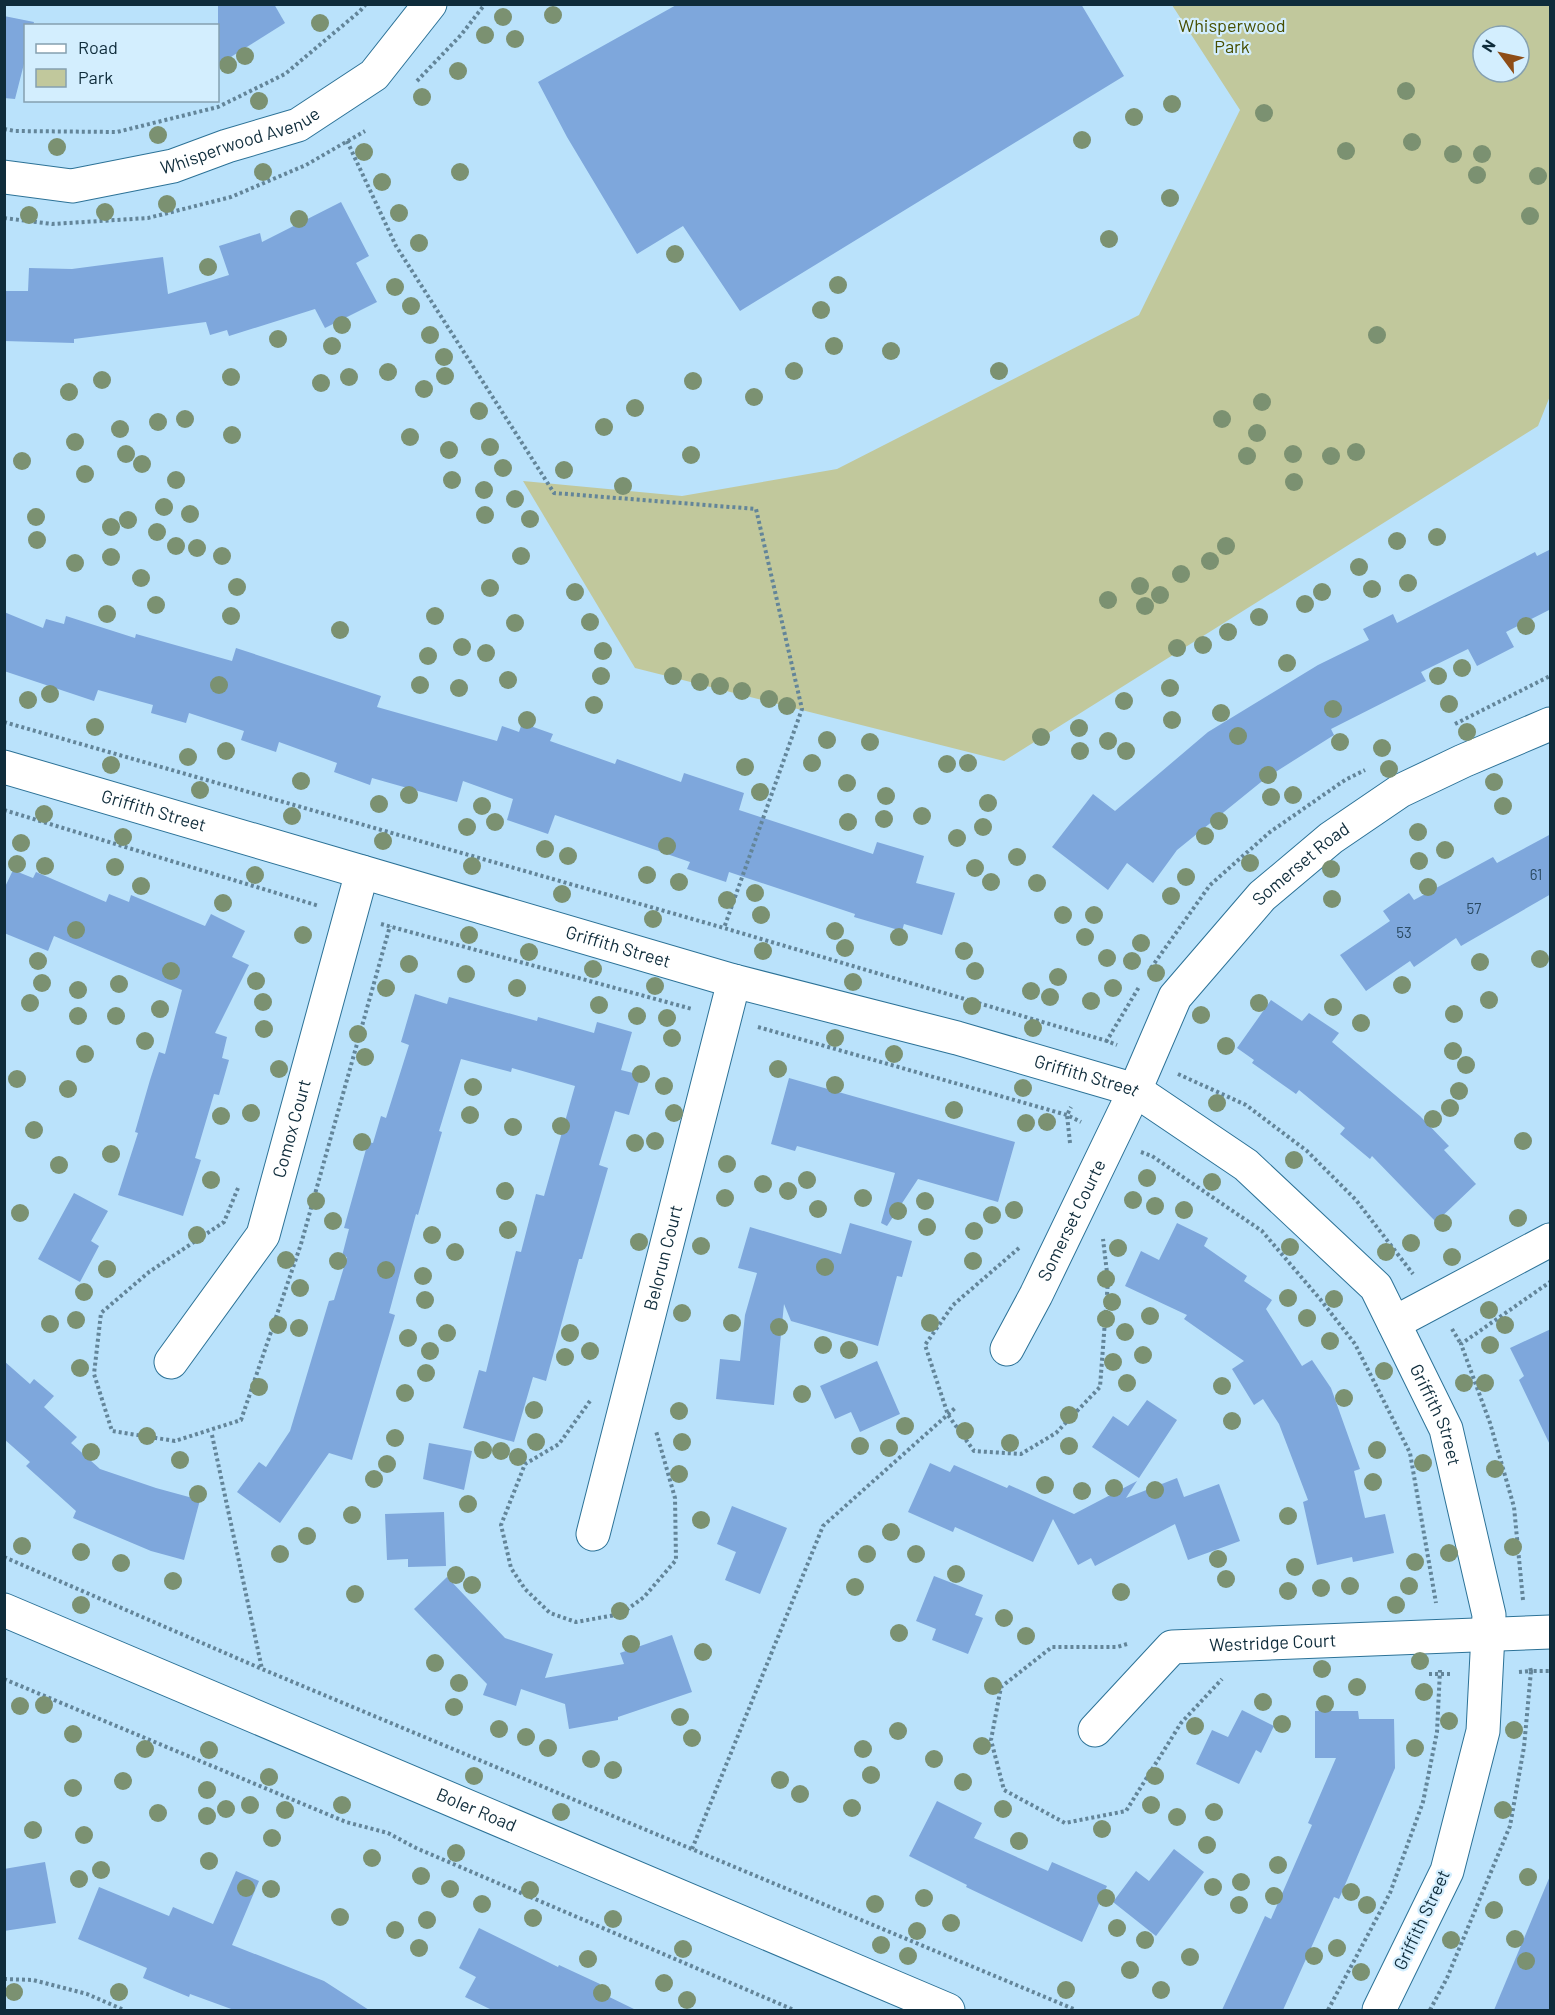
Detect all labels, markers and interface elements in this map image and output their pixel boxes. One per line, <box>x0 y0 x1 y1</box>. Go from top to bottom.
park label: Whisperwood Park <box>1178 14 1286 57</box>
legend <box>24 24 219 102</box>
north arrow <box>1471 24 1531 84</box>
text: Road <box>78 36 118 58</box>
text: N <box>1477 36 1499 55</box>
text: Park <box>78 66 113 88</box>
street label: Whisperwood Avenue <box>158 102 324 178</box>
street label: Griffith Street <box>99 784 209 836</box>
street label: Somerset Road <box>1247 817 1353 909</box>
house number: 61 <box>1530 865 1542 883</box>
house number: 57 <box>1467 899 1481 917</box>
street label: Griffith Street <box>563 920 673 972</box>
house number: 53 <box>1396 923 1412 941</box>
street label: Griffith Street <box>1032 1049 1145 1100</box>
street label: Comox Court <box>267 1077 315 1180</box>
street label: Somerset Courte <box>1032 1156 1110 1285</box>
street label: Belorun Court <box>638 1202 686 1313</box>
street label: Griffith Street <box>1406 1360 1466 1467</box>
street label: Westridge Court <box>1209 1628 1337 1656</box>
street label: Boler Road <box>433 1783 520 1836</box>
street label: Griffith Street <box>1388 1866 1454 1973</box>

